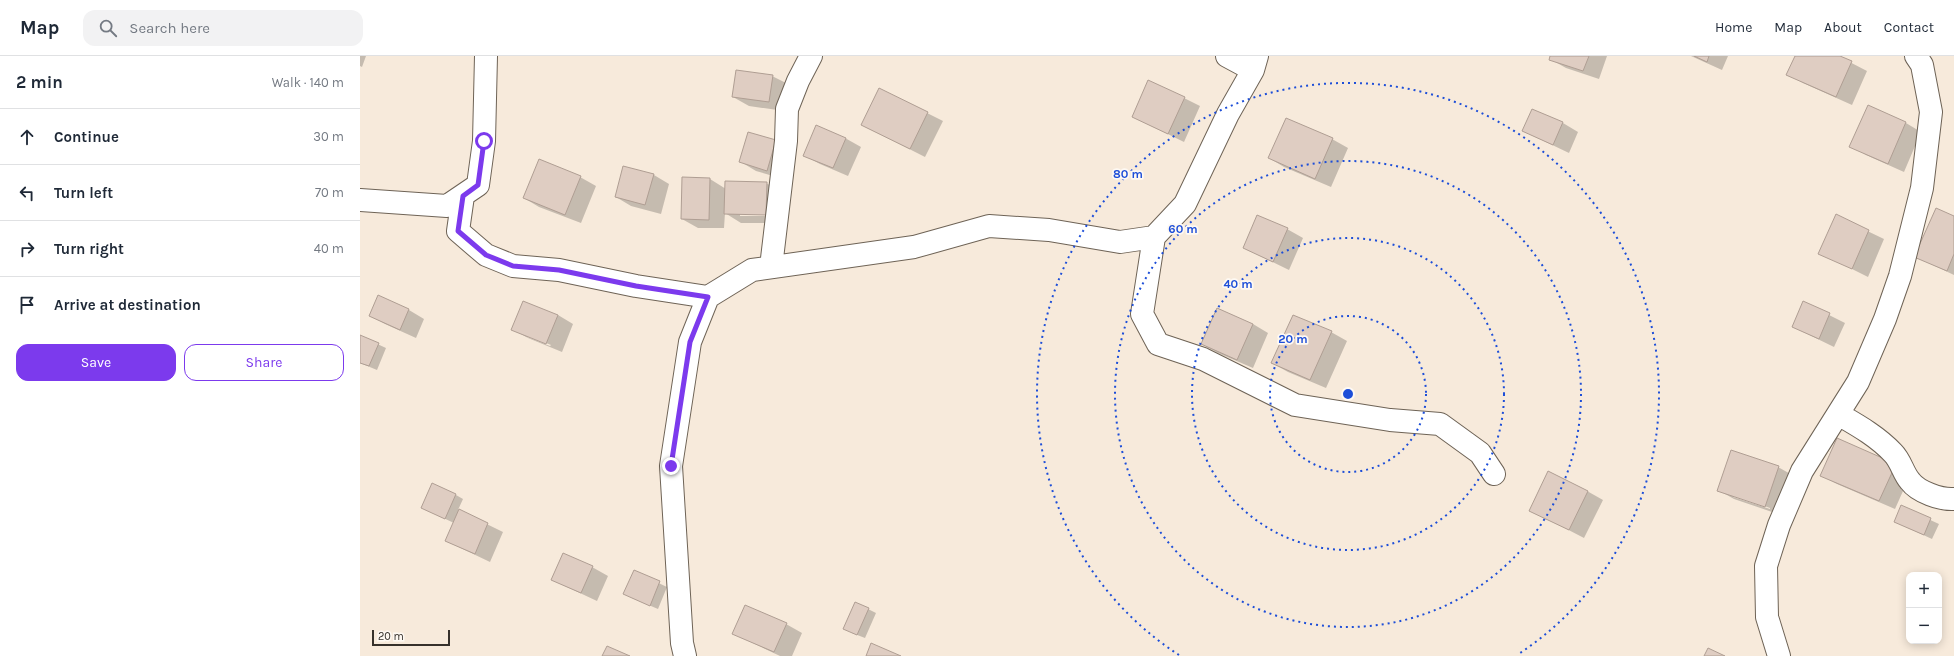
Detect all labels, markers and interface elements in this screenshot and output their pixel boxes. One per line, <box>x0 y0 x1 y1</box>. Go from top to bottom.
search box <box>83 10 363 46</box>
text: Map <box>20 17 59 39</box>
icon: search <box>97 17 119 39</box>
text: Search here <box>129 19 210 37</box>
text: Home <box>1715 19 1752 36</box>
text: Map <box>1774 19 1802 36</box>
text: About <box>1824 19 1862 36</box>
text: Contact <box>1884 19 1934 36</box>
text: 2 min <box>16 72 63 92</box>
text: Walk · 140 m <box>272 75 344 90</box>
icon: ahead <box>16 126 38 148</box>
text: Continue <box>54 128 119 146</box>
text: 30 m <box>313 129 344 144</box>
route start <box>475 132 493 150</box>
text: 80 m <box>1113 167 1143 181</box>
icon: left <box>16 182 38 204</box>
text: Turn left <box>54 184 113 202</box>
text: 70 m <box>315 185 344 200</box>
text: 60 m <box>1168 222 1198 236</box>
icon: right <box>16 238 38 260</box>
text: Turn right <box>54 240 124 258</box>
text: 40 m <box>314 241 344 256</box>
text: 40 m <box>1223 277 1253 291</box>
icon: arrive <box>16 294 38 316</box>
text: Arrive at destination <box>54 296 201 314</box>
text: 20 m <box>1278 332 1308 346</box>
button: Save <box>16 344 176 381</box>
button: Share <box>184 344 344 381</box>
centre of rings <box>1341 387 1355 401</box>
route end <box>662 457 680 475</box>
map controls <box>1906 572 1942 644</box>
button: + <box>1906 572 1942 608</box>
button: − <box>1906 608 1942 644</box>
scale bar <box>372 628 450 647</box>
text: 20 m <box>378 630 404 643</box>

